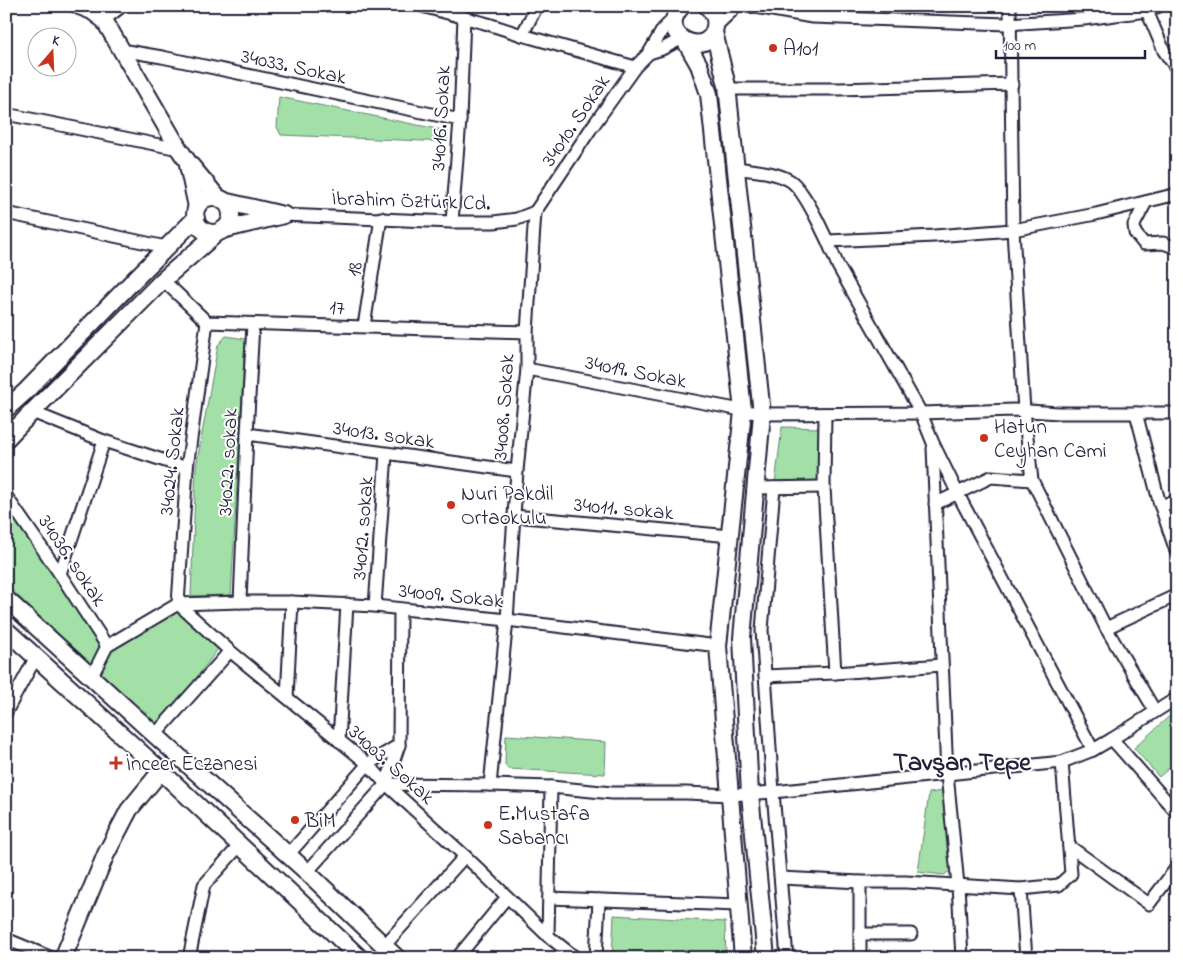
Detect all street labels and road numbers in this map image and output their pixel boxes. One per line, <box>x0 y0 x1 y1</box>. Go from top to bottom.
street label: 34033. Sokak <box>238 42 350 94</box>
street label: 34016. Sokak <box>424 64 460 171</box>
street label: 34010. Sokak <box>535 68 619 173</box>
street label: İbrahim Öztürk Cd. <box>331 184 491 220</box>
street label: 18 <box>340 260 372 279</box>
street label: 17 <box>329 294 345 324</box>
street label: 34019. Sokak <box>582 348 690 398</box>
street label: 34008. Sokak <box>486 352 524 461</box>
street label: 34024. Sokak <box>152 405 194 517</box>
street label: 34022. sokak <box>211 407 247 517</box>
street label: 34013. sokak <box>331 414 437 458</box>
street label: 34012. sokak <box>345 475 383 581</box>
street label: 34011. sokak <box>573 491 676 529</box>
street label: 34036. sokak <box>30 509 113 614</box>
street label: 34009. Sokak <box>397 577 505 617</box>
street label: 34003. Sokak <box>341 718 441 813</box>

